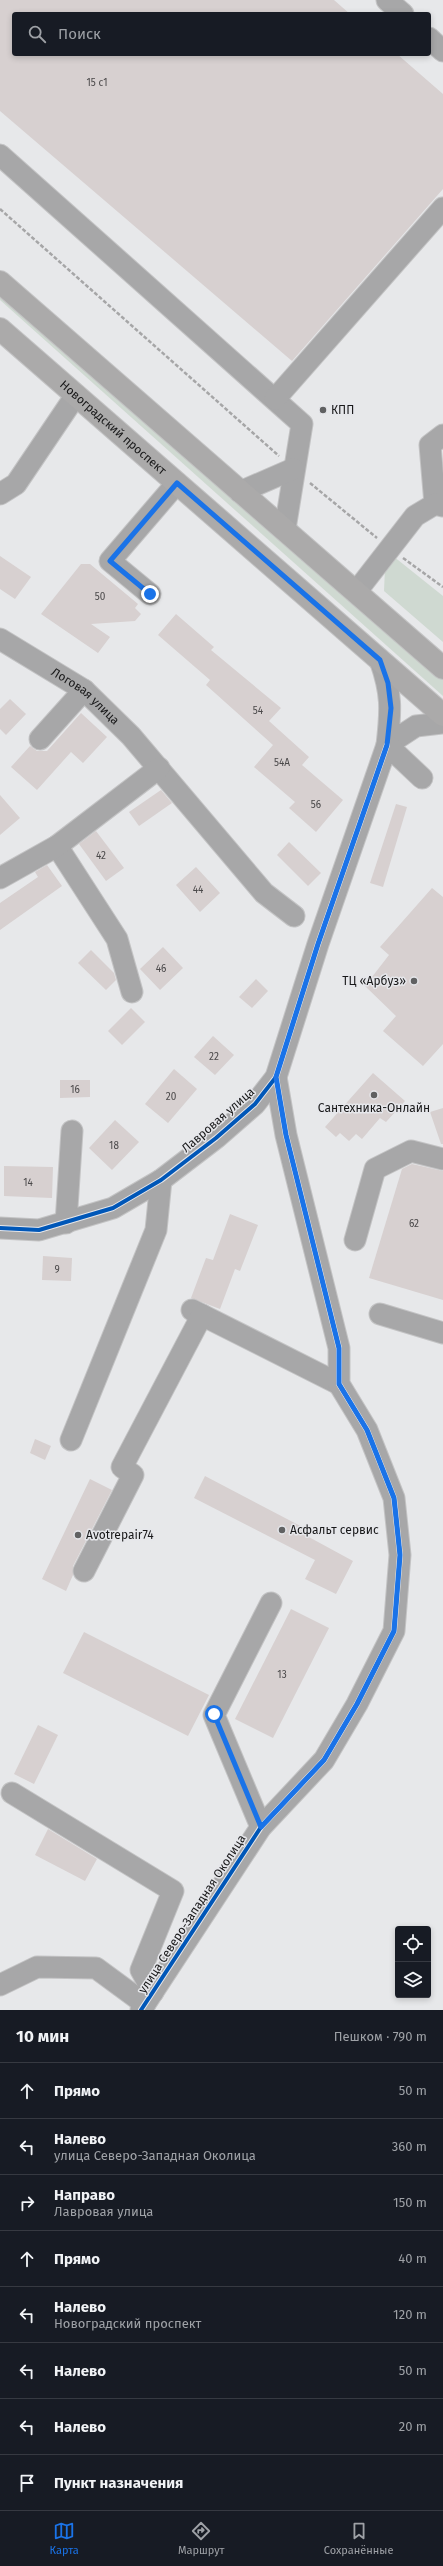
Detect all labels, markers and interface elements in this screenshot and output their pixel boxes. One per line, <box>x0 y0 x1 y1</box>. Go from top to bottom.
search box <box>12 12 431 56</box>
icon: search <box>26 23 48 45</box>
text: Поиск <box>58 25 101 43</box>
house number: 15 с1 <box>87 77 107 89</box>
street label: Новоградский проспект <box>57 378 169 478</box>
place label: КПП <box>331 403 354 417</box>
marker: КПП <box>318 405 328 415</box>
route end <box>141 585 159 603</box>
house number: 50 <box>95 591 106 603</box>
street label: Логовая улица <box>49 665 122 727</box>
house number: 54 <box>253 705 264 717</box>
house number: 54А <box>274 757 290 769</box>
house number: 56 <box>311 799 321 811</box>
house number: 42 <box>96 850 106 862</box>
house number: 44 <box>193 884 204 896</box>
house number: 46 <box>156 963 166 975</box>
place label: ТЦ «Арбуз» <box>342 974 406 988</box>
marker: ТЦ «Арбуз» <box>409 976 419 986</box>
house number: 22 <box>209 1051 219 1063</box>
house number: 16 <box>70 1084 80 1096</box>
street label: Лавровая улица <box>179 1085 257 1155</box>
marker: Сантехника-Онлайн <box>369 1090 379 1100</box>
house number: 20 <box>166 1091 177 1103</box>
place label: Сантехника-Онлайн <box>318 1101 430 1115</box>
house number: 18 <box>109 1140 119 1152</box>
house number: 14 <box>23 1177 34 1189</box>
house number: 62 <box>409 1218 419 1230</box>
house number: 9 <box>54 1264 60 1276</box>
place label: Асфальт сервис <box>290 1523 379 1537</box>
marker: Асфальт сервис <box>277 1525 287 1535</box>
place label: Avotrepair74 <box>86 1528 154 1542</box>
marker: Avotrepair74 <box>73 1530 83 1540</box>
house number: 13 <box>277 1669 287 1681</box>
route start <box>205 1705 223 1723</box>
street label: улица Северо-Западная Околица <box>135 1832 249 1996</box>
map controls <box>395 1926 431 1998</box>
button: locate <box>395 1926 431 1962</box>
button: layers <box>395 1962 431 1998</box>
text: 10 мин <box>16 2026 69 2047</box>
text: Пешком · 790 m <box>334 2029 427 2044</box>
icon: ahead <box>16 2080 38 2102</box>
text: Прямо <box>54 2082 100 2100</box>
text: 50 m <box>399 2083 427 2098</box>
text: Налево <box>54 2130 106 2148</box>
icon: left <box>16 2136 38 2158</box>
text: 360 m <box>392 2139 427 2154</box>
text: улица Северо-Западная Околица <box>54 2148 256 2163</box>
text: Направо <box>54 2186 115 2204</box>
icon: right <box>16 2192 38 2214</box>
text: 150 m <box>393 2195 427 2210</box>
text: Лавровая улица <box>54 2204 153 2219</box>
icon: ahead <box>16 2248 38 2270</box>
text: Прямо <box>54 2250 100 2268</box>
text: 40 m <box>398 2251 427 2266</box>
text: Налево <box>54 2298 106 2316</box>
icon: left <box>16 2304 38 2326</box>
text: 120 m <box>393 2307 427 2322</box>
text: Новоградский проспект <box>54 2316 201 2331</box>
icon: left <box>16 2360 38 2382</box>
text: Налево <box>54 2362 106 2380</box>
text: 50 m <box>399 2363 427 2378</box>
icon: left <box>16 2416 38 2438</box>
text: Налево <box>54 2418 106 2436</box>
text: 20 m <box>399 2419 427 2434</box>
icon: arrive <box>16 2472 38 2494</box>
text: Пункт назначения <box>54 2474 183 2492</box>
tab: Карта <box>50 2520 79 2557</box>
tab: Маршрут <box>178 2520 225 2557</box>
tab: Сохранённые <box>324 2520 393 2557</box>

